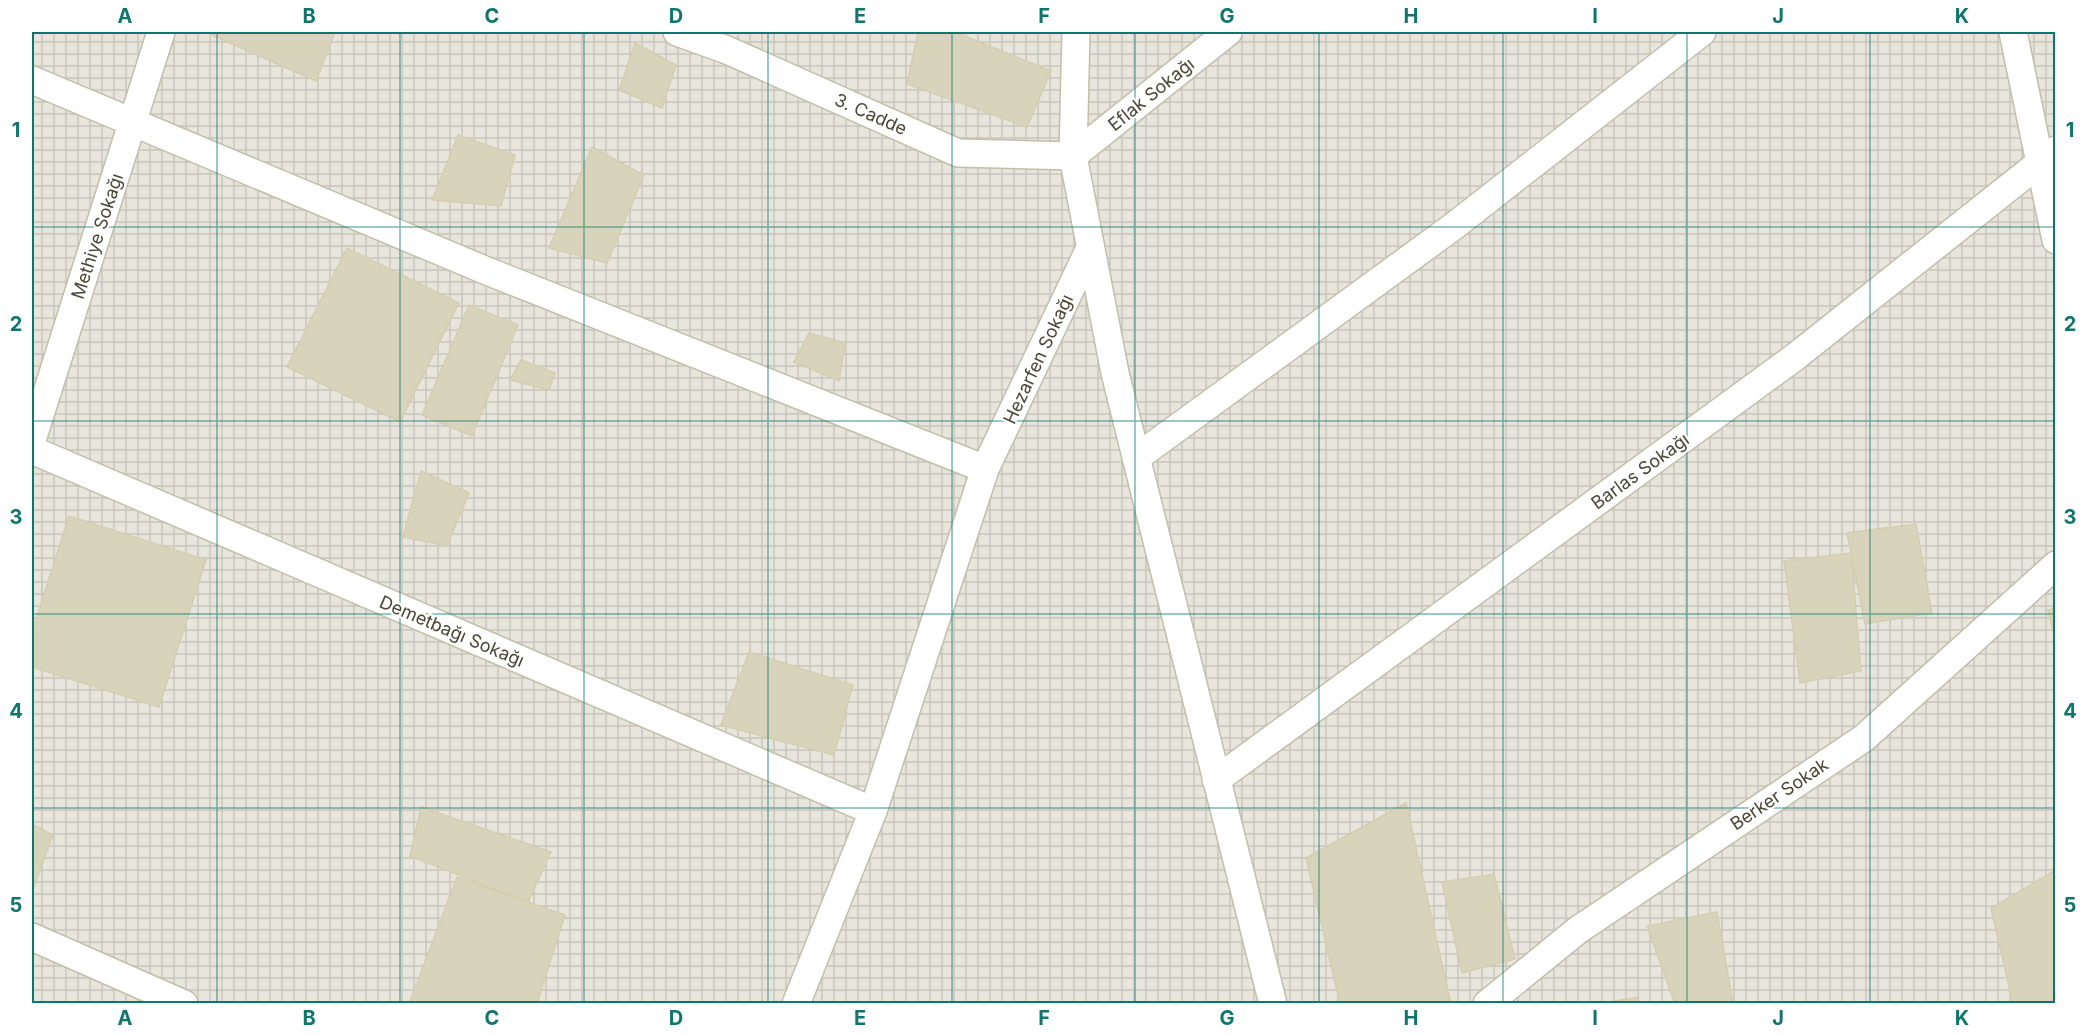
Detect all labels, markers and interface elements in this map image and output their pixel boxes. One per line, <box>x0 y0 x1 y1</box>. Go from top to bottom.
text: A <box>118 4 133 28</box>
text: B <box>302 4 316 28</box>
text: C <box>485 4 499 28</box>
text: D <box>669 4 683 28</box>
text: E <box>854 4 866 28</box>
text: F <box>1038 4 1050 28</box>
text: G <box>1219 4 1235 28</box>
text: H <box>1404 4 1418 28</box>
text: I <box>1592 4 1598 28</box>
text: J <box>1772 4 1784 28</box>
text: K <box>1955 4 1969 28</box>
street label: Eflak Sokağı <box>1104 53 1198 135</box>
street label: 3. Cadde <box>832 89 910 139</box>
text: 1 <box>12 118 20 142</box>
text: 1 <box>2066 118 2074 142</box>
street label: Methiye Sokağı <box>67 171 127 301</box>
street label: Hezarfen Sokağı <box>999 291 1077 427</box>
text: 2 <box>10 312 22 336</box>
text: 2 <box>2064 312 2076 336</box>
street label: Barlas Sokağı <box>1587 429 1693 513</box>
text: 3 <box>10 505 22 529</box>
text: 3 <box>2064 505 2076 529</box>
street label: Demetbağı Sokağı <box>376 591 528 671</box>
text: 4 <box>9 699 23 723</box>
text: 4 <box>2063 699 2077 723</box>
street label: Berker Sokak <box>1726 754 1832 834</box>
text: 5 <box>10 893 22 917</box>
text: 5 <box>2064 893 2076 917</box>
text: A <box>118 1006 133 1030</box>
text: B <box>302 1006 316 1030</box>
text: C <box>485 1006 499 1030</box>
text: D <box>669 1006 683 1030</box>
text: E <box>854 1006 866 1030</box>
text: F <box>1038 1006 1050 1030</box>
text: G <box>1219 1006 1235 1030</box>
text: H <box>1404 1006 1418 1030</box>
text: I <box>1592 1006 1598 1030</box>
text: J <box>1772 1006 1784 1030</box>
text: K <box>1955 1006 1969 1030</box>

